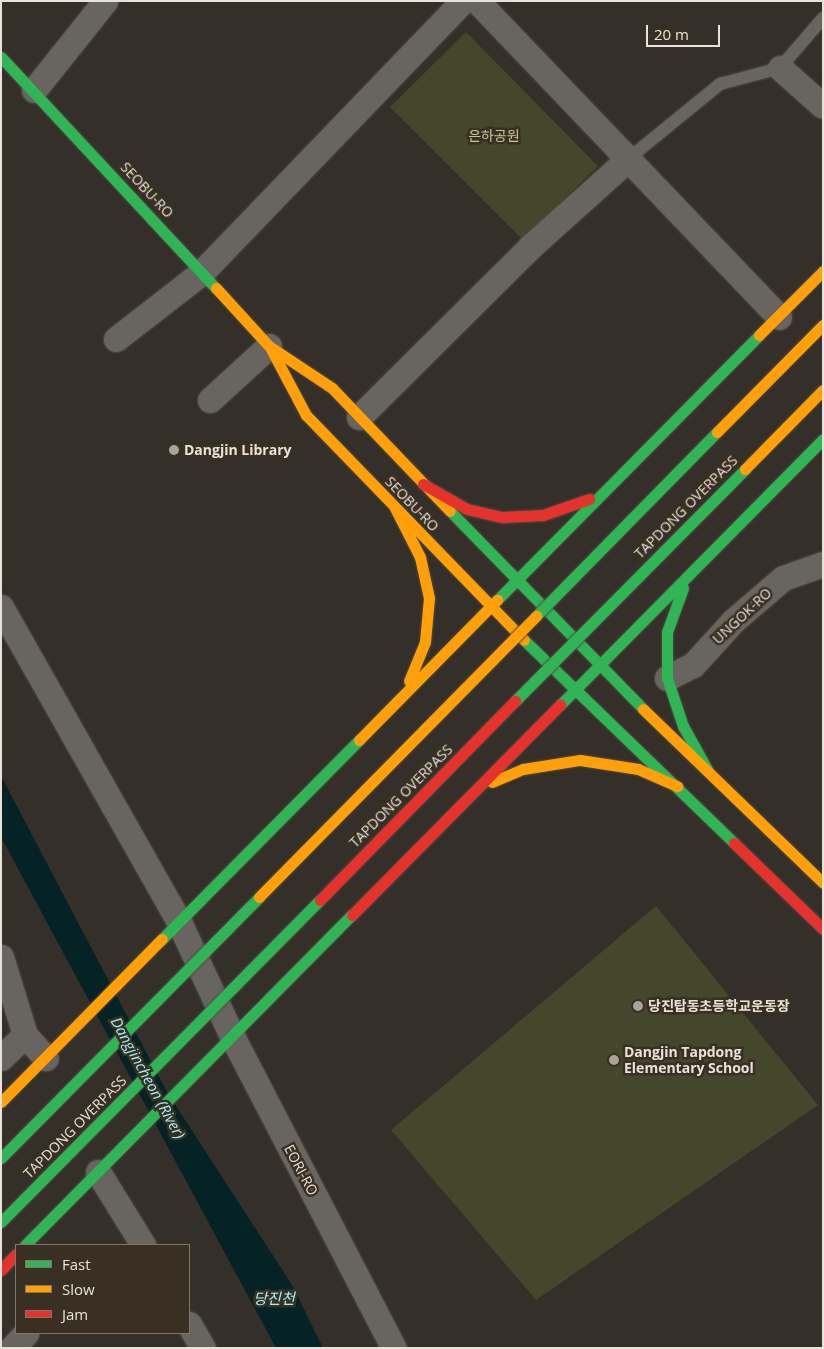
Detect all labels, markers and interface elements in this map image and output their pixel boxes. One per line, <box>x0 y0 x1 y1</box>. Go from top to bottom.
scale bar <box>649 15 723 47</box>
text: 20 m <box>654 24 689 44</box>
park label: 은하공원 <box>468 128 520 144</box>
street label: SEOBU-RO <box>117 159 177 221</box>
place label: Dangjin Library <box>184 442 291 458</box>
marker: Dangjin Library <box>168 444 180 456</box>
street label: TAPDONG OVERPASS <box>631 452 741 562</box>
street label: SEOBU-RO <box>382 473 442 535</box>
street label: UNGOK-RO <box>709 584 775 648</box>
street label: TAPDONG OVERPASS <box>346 741 456 851</box>
place label: 당진탑동초등학교운동장 <box>648 998 790 1014</box>
marker: 당진탑동초등학교운동장 <box>632 1000 644 1012</box>
water label: Dangjincheon (River) <box>107 1014 189 1142</box>
place label: Dangjin Tapdong Elementary School <box>624 1044 754 1076</box>
marker: Dangjin Tapdong Elementary School <box>608 1054 620 1066</box>
street label: TAPDONG OVERPASS <box>20 1072 130 1182</box>
street label: EORI-RO <box>281 1142 321 1198</box>
legend <box>15 1244 190 1334</box>
text: Fast <box>62 1254 91 1274</box>
text: Slow <box>62 1279 95 1299</box>
water label: 당진천 <box>253 1290 295 1308</box>
text: Jam <box>62 1304 88 1324</box>

